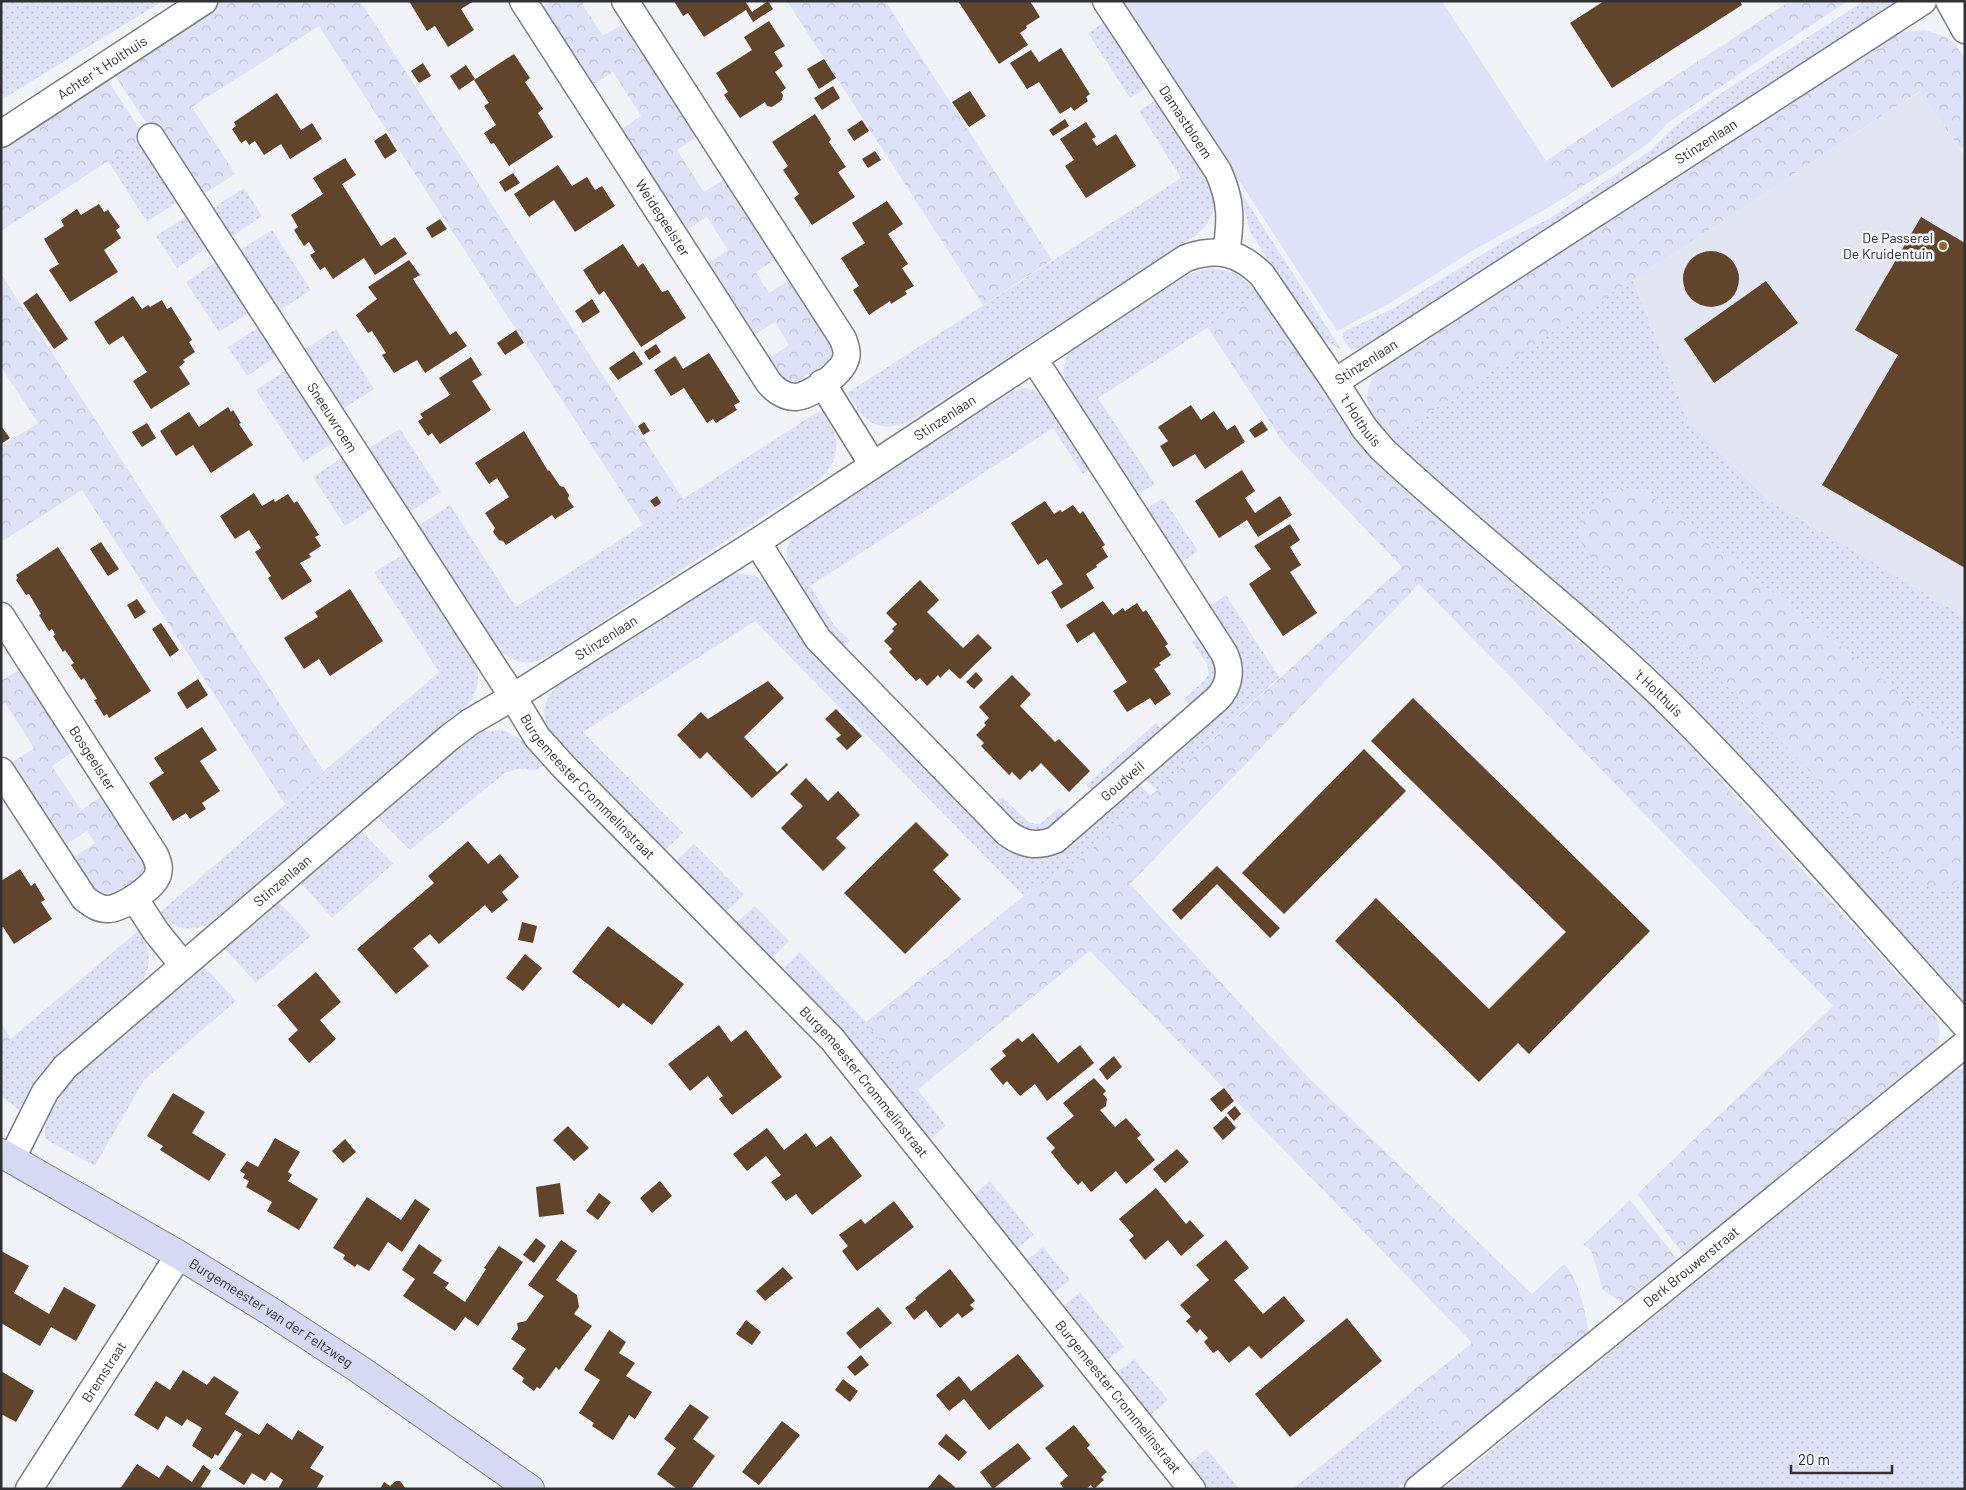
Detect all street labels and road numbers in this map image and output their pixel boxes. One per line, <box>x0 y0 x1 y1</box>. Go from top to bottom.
street label: Achter 't Holthuis <box>54 32 150 103</box>
street label: Damastbloem <box>1156 82 1216 162</box>
street label: Stinzenlaan <box>1671 115 1740 168</box>
street label: Weidegeelster <box>632 176 694 259</box>
street label: Stinzenlaan <box>1332 335 1400 388</box>
street label: Sneeuwroem <box>304 379 362 455</box>
street label: Stinzenlaan <box>910 391 979 444</box>
street label: 't Holthuis <box>1337 391 1385 450</box>
street label: Stinzenlaan <box>571 611 640 664</box>
street label: 't Holthuis <box>1631 666 1687 720</box>
street label: Burgemeester Crommelinstraat <box>517 711 659 862</box>
street label: Bosgeelster <box>66 722 120 793</box>
street label: Goudveil <box>1097 757 1147 804</box>
street label: Stinzenlaan <box>250 851 314 910</box>
street label: Burgemeester Crommelinstraat <box>796 1002 932 1160</box>
street label: Derk Brouwerstraat <box>1639 1222 1742 1311</box>
street label: Burgemeester van der Feltzweg <box>186 1254 356 1371</box>
street label: Burgemeester Crommelinstraat <box>1052 1316 1185 1477</box>
street label: Bremstraat <box>78 1338 129 1405</box>

